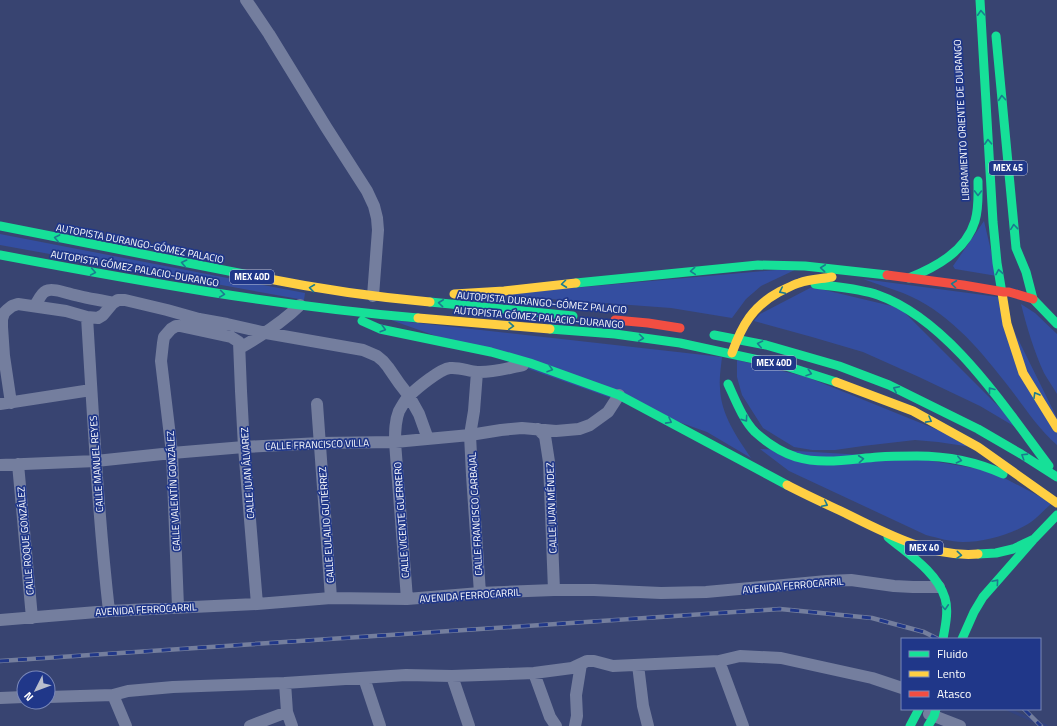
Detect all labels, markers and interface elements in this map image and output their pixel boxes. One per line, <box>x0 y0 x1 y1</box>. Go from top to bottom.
one-way arrow <box>976 10 985 16</box>
street label: LIBRAMIENTO ORIENTE DE DURANGO <box>950 38 973 201</box>
one-way arrow <box>998 95 1007 101</box>
one-way arrow <box>984 139 992 145</box>
road number: MEX 45 <box>989 161 1027 175</box>
one-way arrow <box>973 190 982 196</box>
street label: AUTOPISTA DURANGO-GÓMEZ PALACIO <box>55 220 225 267</box>
one-way arrow <box>1010 224 1019 230</box>
one-way arrow <box>54 234 60 242</box>
street label: AUTOPISTA GÓMEZ PALACIO-DURANGO <box>50 246 221 291</box>
one-way arrow <box>181 259 187 267</box>
one-way arrow <box>820 264 826 273</box>
one-way arrow <box>690 266 696 275</box>
one-way arrow <box>90 268 96 276</box>
one-way arrow <box>995 269 1004 275</box>
road number: MEX 40D <box>230 270 274 284</box>
one-way arrow <box>561 280 567 289</box>
one-way arrow <box>951 280 957 289</box>
one-way arrow <box>309 284 315 293</box>
one-way arrow <box>779 286 787 293</box>
street label: AUTOPISTA DURANGO-GÓMEZ PALACIO <box>456 288 628 317</box>
one-way arrow <box>218 289 225 298</box>
one-way arrow <box>438 299 444 308</box>
street label: AUTOPISTA GÓMEZ PALACIO-DURANGO <box>453 303 625 332</box>
one-way arrow <box>508 322 514 331</box>
one-way arrow <box>379 324 386 333</box>
one-way arrow <box>637 333 644 342</box>
one-way arrow <box>757 341 763 349</box>
road number: MEX 40D <box>752 356 796 370</box>
one-way arrow <box>546 365 553 373</box>
one-way arrow <box>805 368 812 377</box>
one-way arrow <box>893 386 901 393</box>
one-way arrow <box>988 387 995 394</box>
one-way arrow <box>1034 392 1041 399</box>
one-way arrow <box>740 414 747 421</box>
street label: CALLE MANUEL REYES <box>86 415 107 513</box>
one-way arrow <box>925 416 933 423</box>
one-way arrow <box>664 417 672 424</box>
street label: CALLE JUAN ÁLVAREZ <box>237 427 258 519</box>
street label: CALLE VALENTÍN GONZÁLEZ <box>163 430 184 552</box>
street label: CALLE FRANCISCO VILLA <box>265 435 369 454</box>
street label: CALLE FRANCISCO CARBAJAL <box>465 452 486 576</box>
one-way arrow <box>1021 453 1028 460</box>
one-way arrow <box>858 455 864 464</box>
one-way arrow <box>956 456 962 464</box>
street label: CALLE VICENTE GUERRERO <box>390 461 413 579</box>
street label: CALLE JUAN MÉNDEZ <box>542 462 561 554</box>
street label: CALLE EULALIO GUTIÉRREZ <box>315 466 338 584</box>
street label: CALLE ROQUE GONZÁLEZ <box>13 486 38 596</box>
one-way arrow <box>821 499 828 507</box>
road number: MEX 40 <box>905 541 943 555</box>
one-way arrow <box>956 550 962 559</box>
street label: AVENIDA FERROCARRIL <box>742 574 844 597</box>
one-way arrow <box>992 580 999 587</box>
street label: AVENIDA FERROCARRIL <box>419 584 521 607</box>
street label: AVENIDA FERROCARRIL <box>95 599 197 620</box>
one-way arrow <box>941 604 950 610</box>
legend <box>901 638 1041 710</box>
text: Fluido <box>937 644 968 663</box>
text: Lento <box>937 664 966 683</box>
north arrow <box>16 670 56 710</box>
text: Atasco <box>937 684 971 703</box>
text: N <box>20 689 37 705</box>

